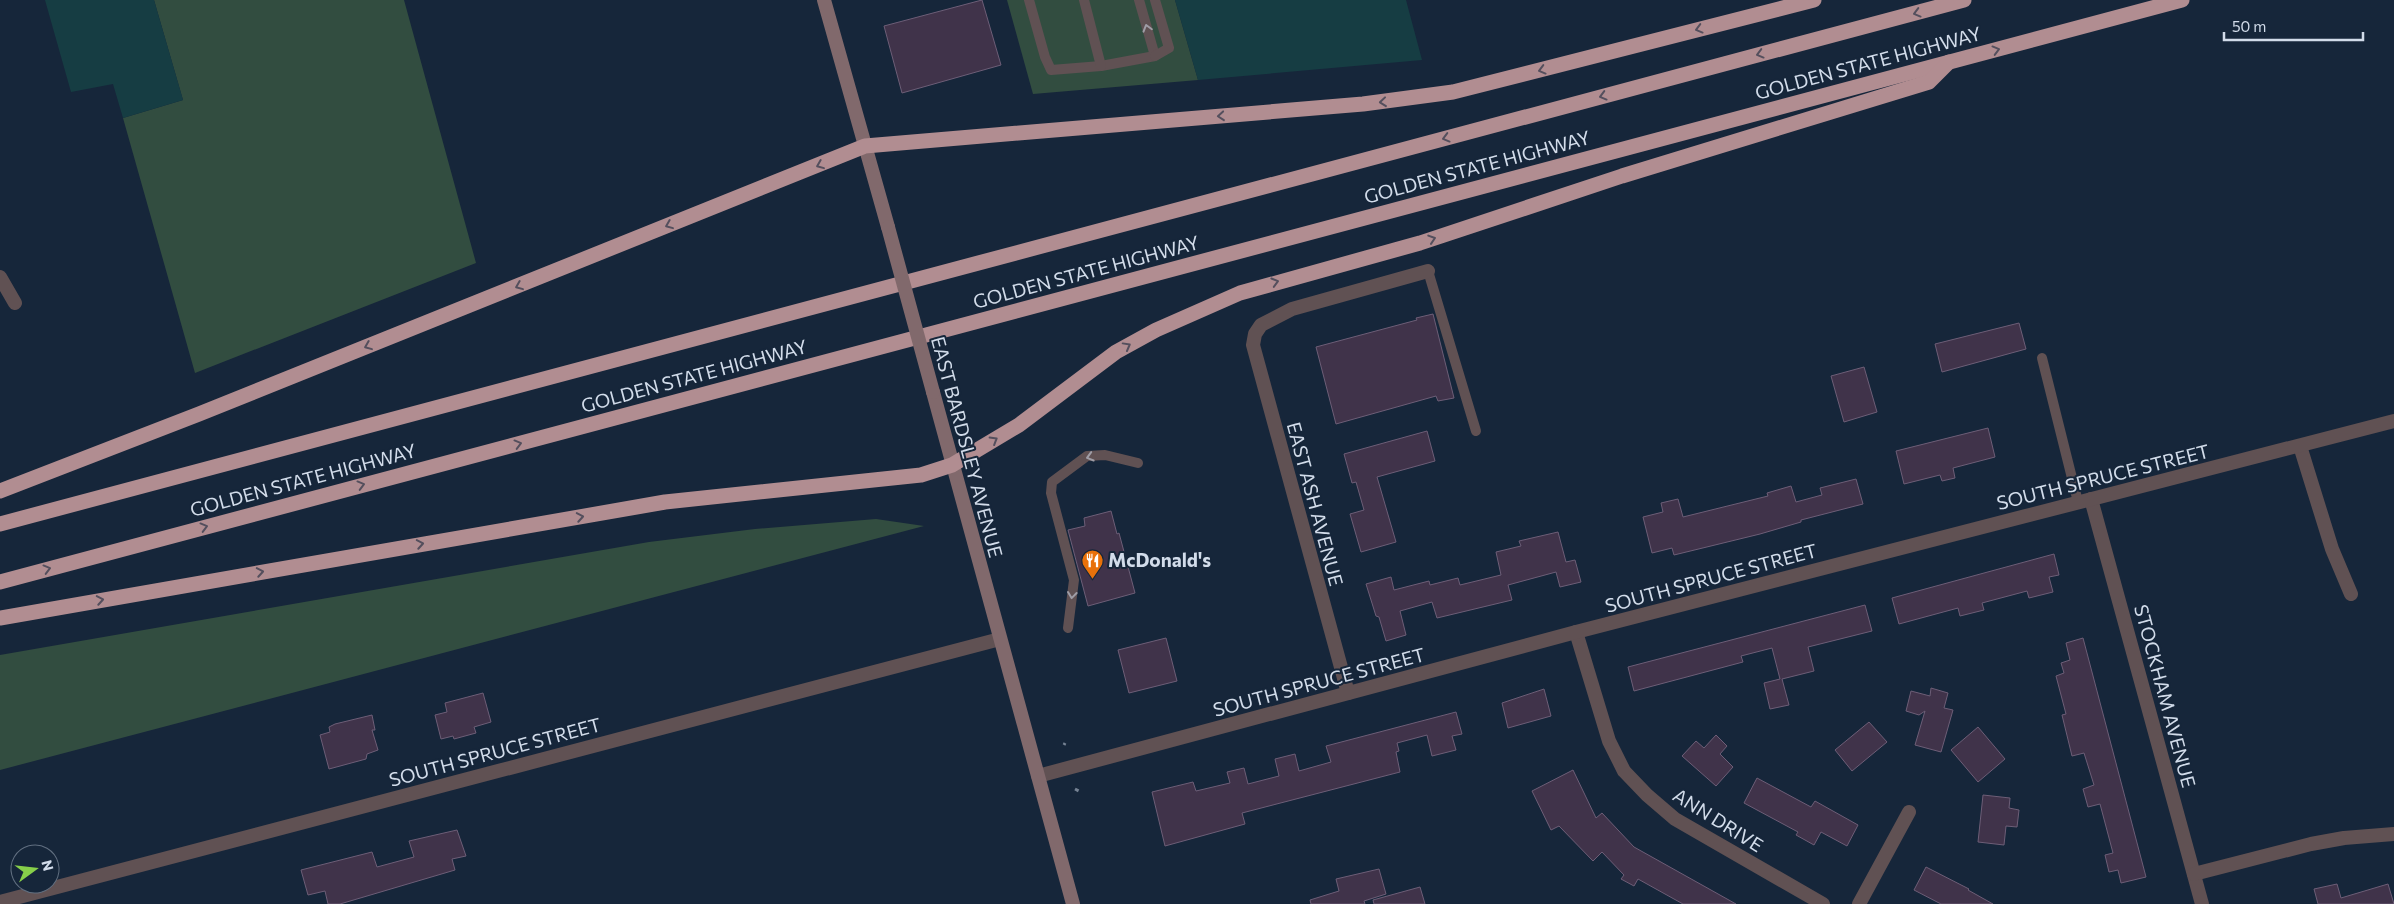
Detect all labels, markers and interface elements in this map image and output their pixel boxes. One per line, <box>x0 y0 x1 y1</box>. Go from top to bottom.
one-way arrow <box>1913 7 1921 17</box>
scale bar <box>2224 10 2363 42</box>
text: 50 m <box>2232 17 2266 35</box>
street label: GOLDEN STATE HIGHWAY <box>1752 21 1983 104</box>
one-way arrow <box>1695 23 1704 34</box>
one-way arrow <box>1142 25 1152 33</box>
one-way arrow <box>1991 45 1999 55</box>
one-way arrow <box>1756 49 1764 59</box>
one-way arrow <box>1538 64 1547 75</box>
one-way arrow <box>1599 91 1607 101</box>
one-way arrow <box>1379 96 1387 107</box>
one-way arrow <box>1217 110 1225 121</box>
street label: GOLDEN STATE HIGHWAY <box>1361 125 1592 208</box>
one-way arrow <box>1442 133 1450 143</box>
one-way arrow <box>816 158 825 169</box>
one-way arrow <box>666 219 674 229</box>
street label: GOLDEN STATE HIGHWAY <box>970 230 1201 313</box>
one-way arrow <box>1428 235 1436 245</box>
one-way arrow <box>1271 277 1279 287</box>
one-way arrow <box>515 280 524 290</box>
street label: GOLDEN STATE HIGHWAY <box>578 334 809 417</box>
street label: EAST BARDSLEY AVENUE <box>927 334 1008 560</box>
one-way arrow <box>364 340 373 351</box>
one-way arrow <box>1121 342 1130 352</box>
street label: EAST ASH AVENUE <box>1283 419 1348 588</box>
one-way arrow <box>989 436 998 446</box>
street label: GOLDEN STATE HIGHWAY <box>187 438 418 521</box>
one-way arrow <box>514 439 522 449</box>
street label: SOUTH SPRUCE STREET <box>1994 439 2212 514</box>
one-way arrow <box>1087 452 1095 462</box>
one-way arrow <box>357 481 365 491</box>
one-way arrow <box>576 512 584 522</box>
one-way arrow <box>200 523 208 533</box>
street label: SOUTH SPRUCE STREET <box>1602 538 1819 617</box>
one-way arrow <box>416 540 424 550</box>
restaurant icon: McDonald's <box>1080 548 1104 579</box>
place label: McDonald's <box>1108 548 1211 571</box>
one-way arrow <box>43 564 52 575</box>
one-way arrow <box>255 568 264 578</box>
one-way arrow <box>1067 591 1078 599</box>
one-way arrow <box>95 596 104 606</box>
street label: STOCKHAM AVENUE <box>2130 602 2201 790</box>
street label: SOUTH SPRUCE STREET <box>1210 642 1427 721</box>
street label: SOUTH SPRUCE STREET <box>386 712 603 791</box>
street label: ANN DRIVE <box>1669 783 1768 856</box>
north arrow <box>10 844 60 894</box>
text: N <box>38 858 58 873</box>

